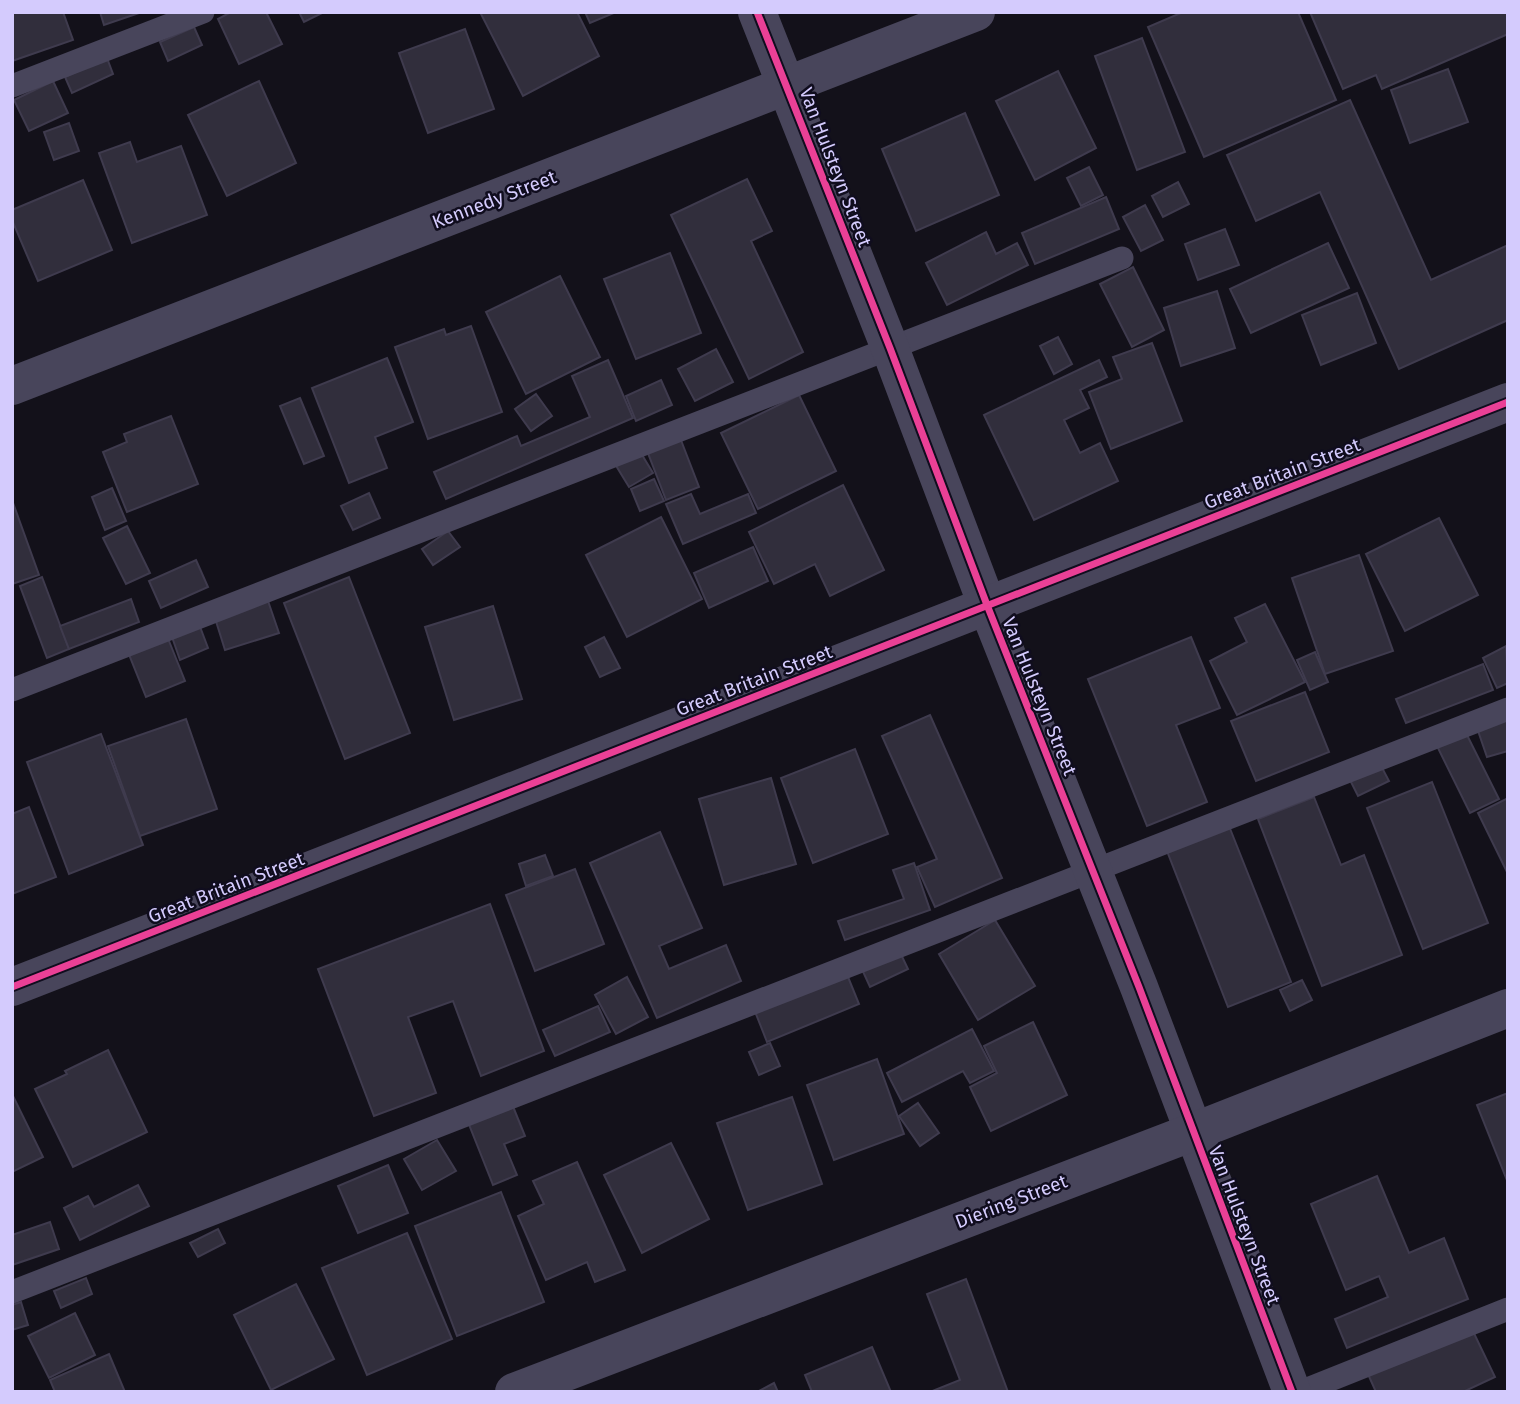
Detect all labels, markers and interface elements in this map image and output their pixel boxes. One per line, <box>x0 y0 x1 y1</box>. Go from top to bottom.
street label: Van Hulsteyn Street <box>795 84 877 250</box>
street label: Kennedy Street <box>429 165 560 234</box>
street label: Great Britain Street <box>1201 433 1364 514</box>
street label: Van Hulsteyn Street <box>997 614 1082 779</box>
street label: Great Britain Street <box>673 640 836 721</box>
street label: Great Britain Street <box>145 847 308 928</box>
street label: Van Hulsteyn Street <box>1204 1142 1286 1308</box>
street label: Diering Street <box>952 1169 1071 1233</box>

